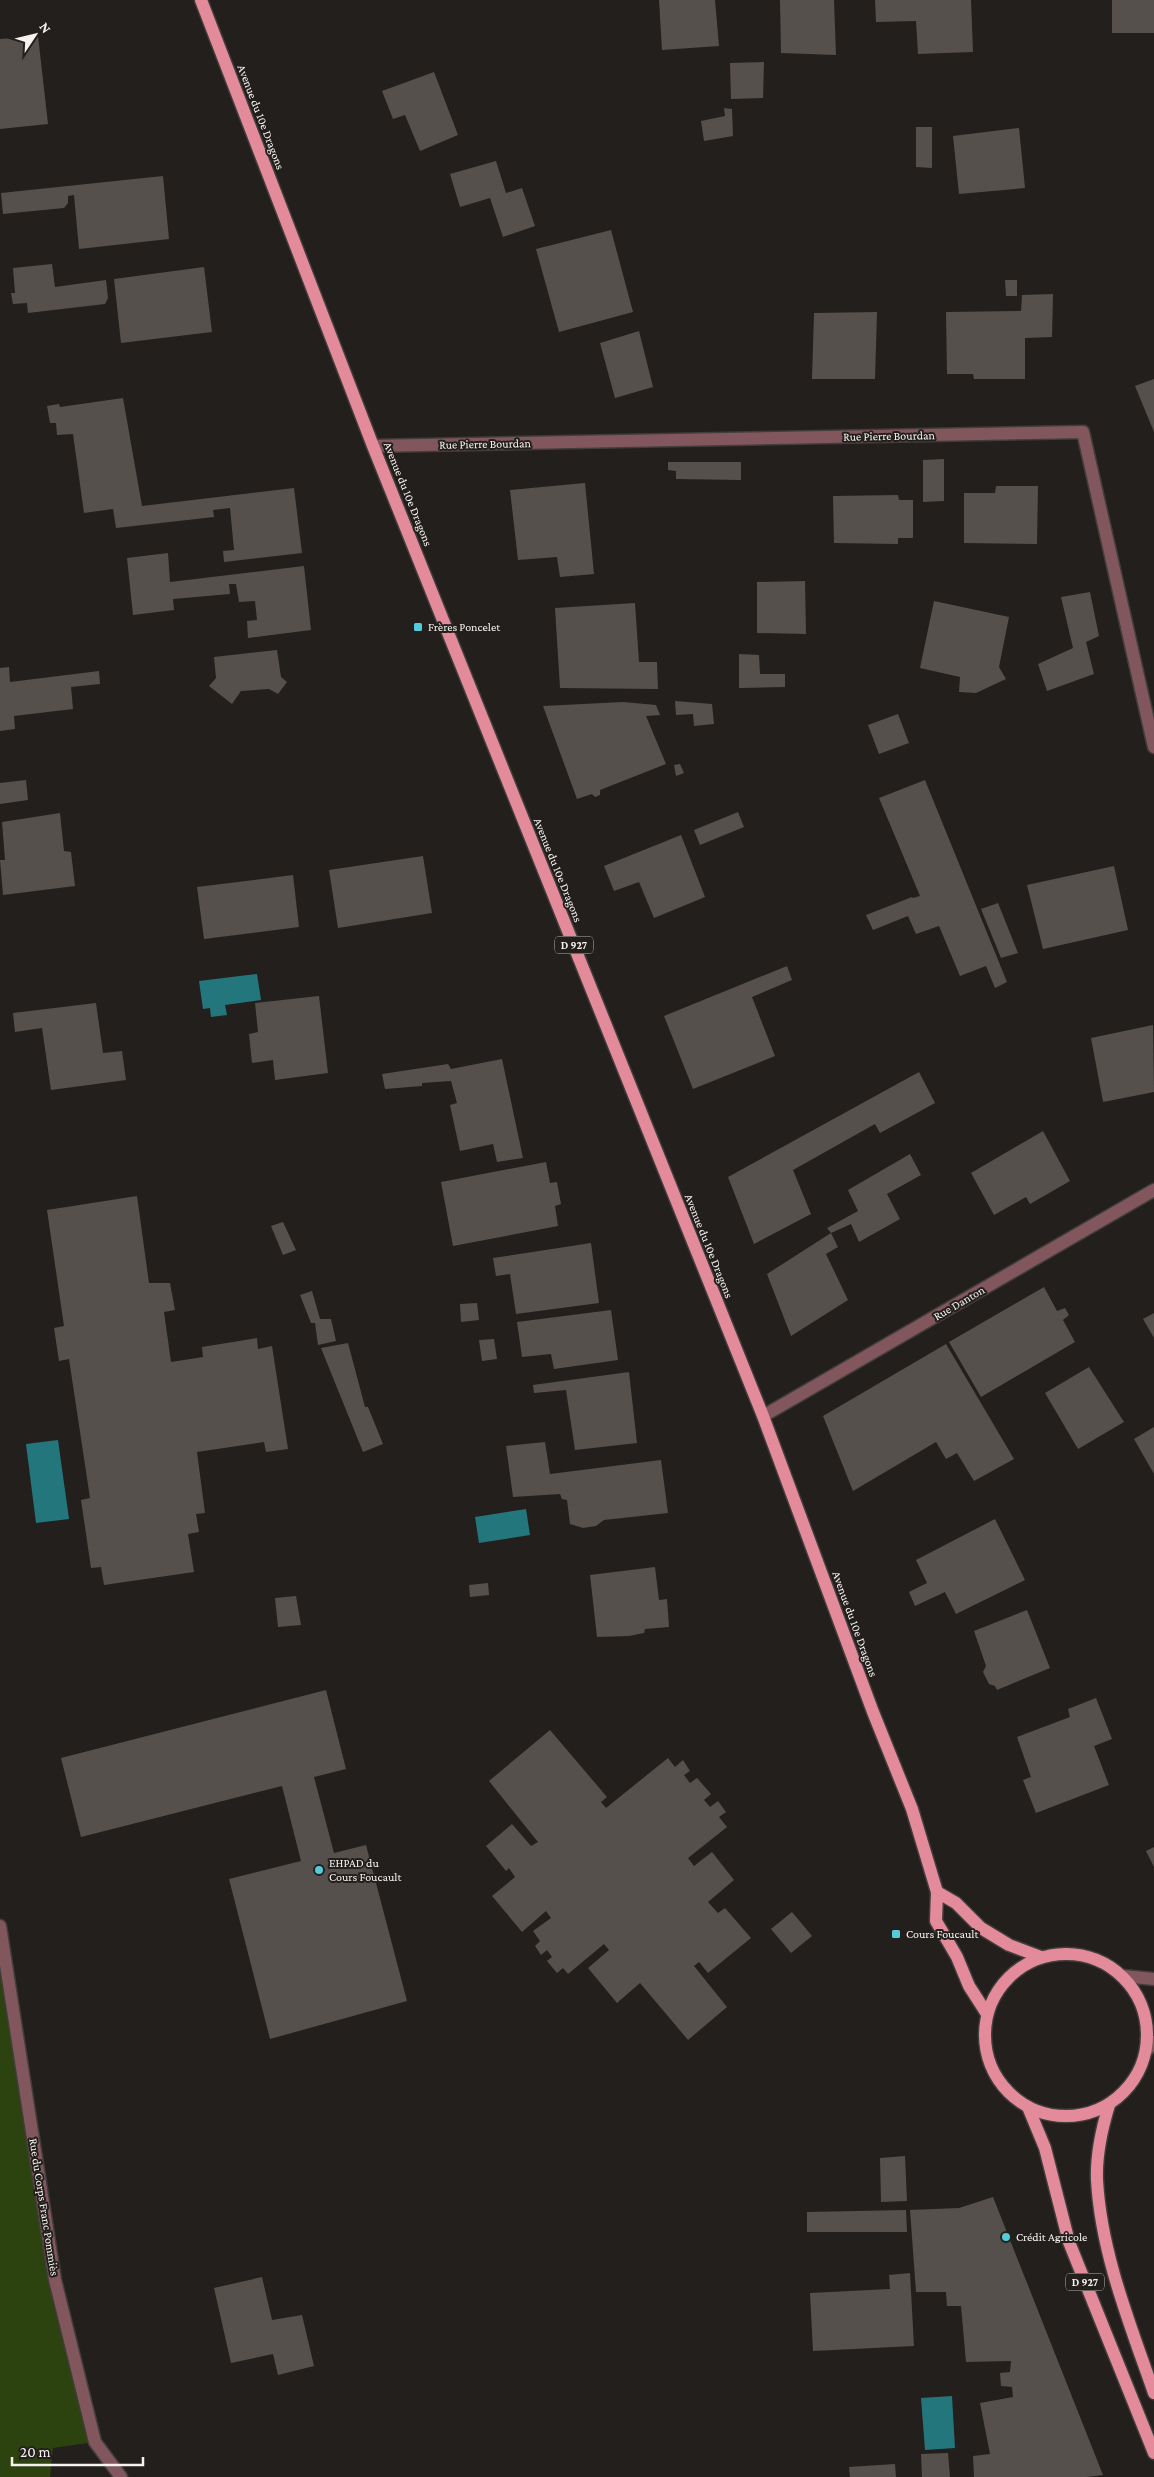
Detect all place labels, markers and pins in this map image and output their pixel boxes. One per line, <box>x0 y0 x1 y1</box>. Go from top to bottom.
place label: Frères Poncelet <box>428 620 501 634</box>
marker: Frères Poncelet <box>412 621 424 633</box>
place label: EHPAD du Cours Foucault <box>329 1856 402 1884</box>
marker: EHPAD du Cours Foucault <box>313 1864 325 1876</box>
place label: Cours Foucault <box>906 1927 979 1941</box>
marker: Cours Foucault <box>890 1928 902 1940</box>
place label: Crédit Agricole <box>1016 2230 1087 2244</box>
marker: Crédit Agricole <box>1000 2231 1012 2243</box>

